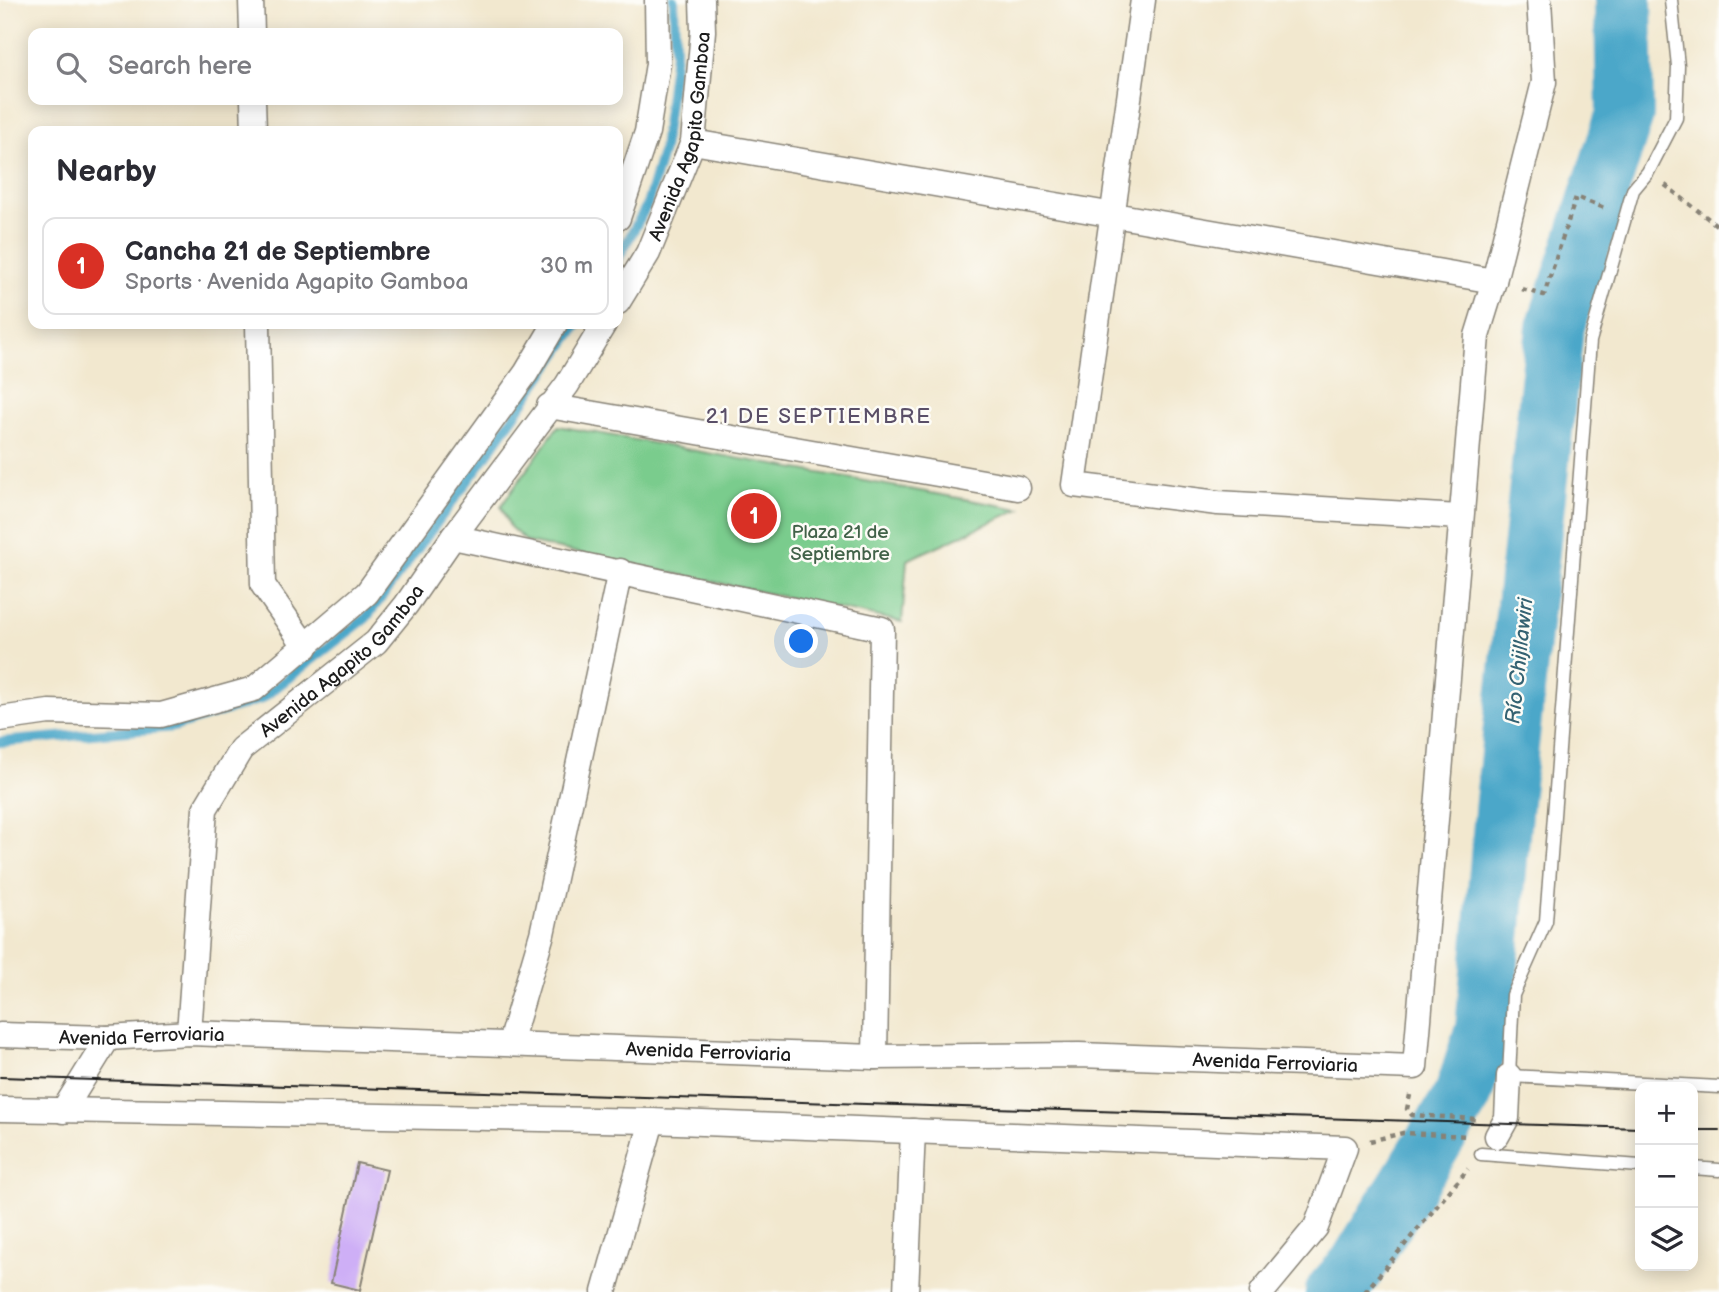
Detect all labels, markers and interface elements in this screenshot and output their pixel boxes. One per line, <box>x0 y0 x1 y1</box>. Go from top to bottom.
search box <box>28 28 623 105</box>
street label: Avenida Agapito Gamboa <box>644 31 716 244</box>
icon: search <box>52 48 90 86</box>
text: Search here <box>108 51 252 82</box>
text: Nearby <box>56 154 156 190</box>
text: Cancha 21 de Septiembre <box>125 237 430 268</box>
text: 1 <box>76 252 86 280</box>
text: 30 m <box>540 252 593 280</box>
text: Sports · Avenida Agapito Gamboa <box>125 268 469 296</box>
district label: 21 DE SEPTIEMBRE <box>706 404 932 429</box>
pin: 1 <box>731 490 777 542</box>
park label: Plaza 21 de Septiembre <box>790 521 890 566</box>
street label: Avenida Agapito Gamboa <box>255 581 430 743</box>
water label: Río Chijllawiri <box>1500 595 1539 725</box>
your location <box>784 624 818 658</box>
street label: Avenida Ferroviaria <box>59 1023 225 1051</box>
street label: Avenida Ferroviaria <box>625 1038 792 1067</box>
street label: Avenida Ferroviaria <box>1192 1049 1358 1078</box>
map controls <box>1635 1082 1698 1271</box>
button: + <box>1635 1082 1698 1145</box>
button: − <box>1635 1145 1698 1208</box>
button: layers <box>1635 1208 1698 1271</box>

